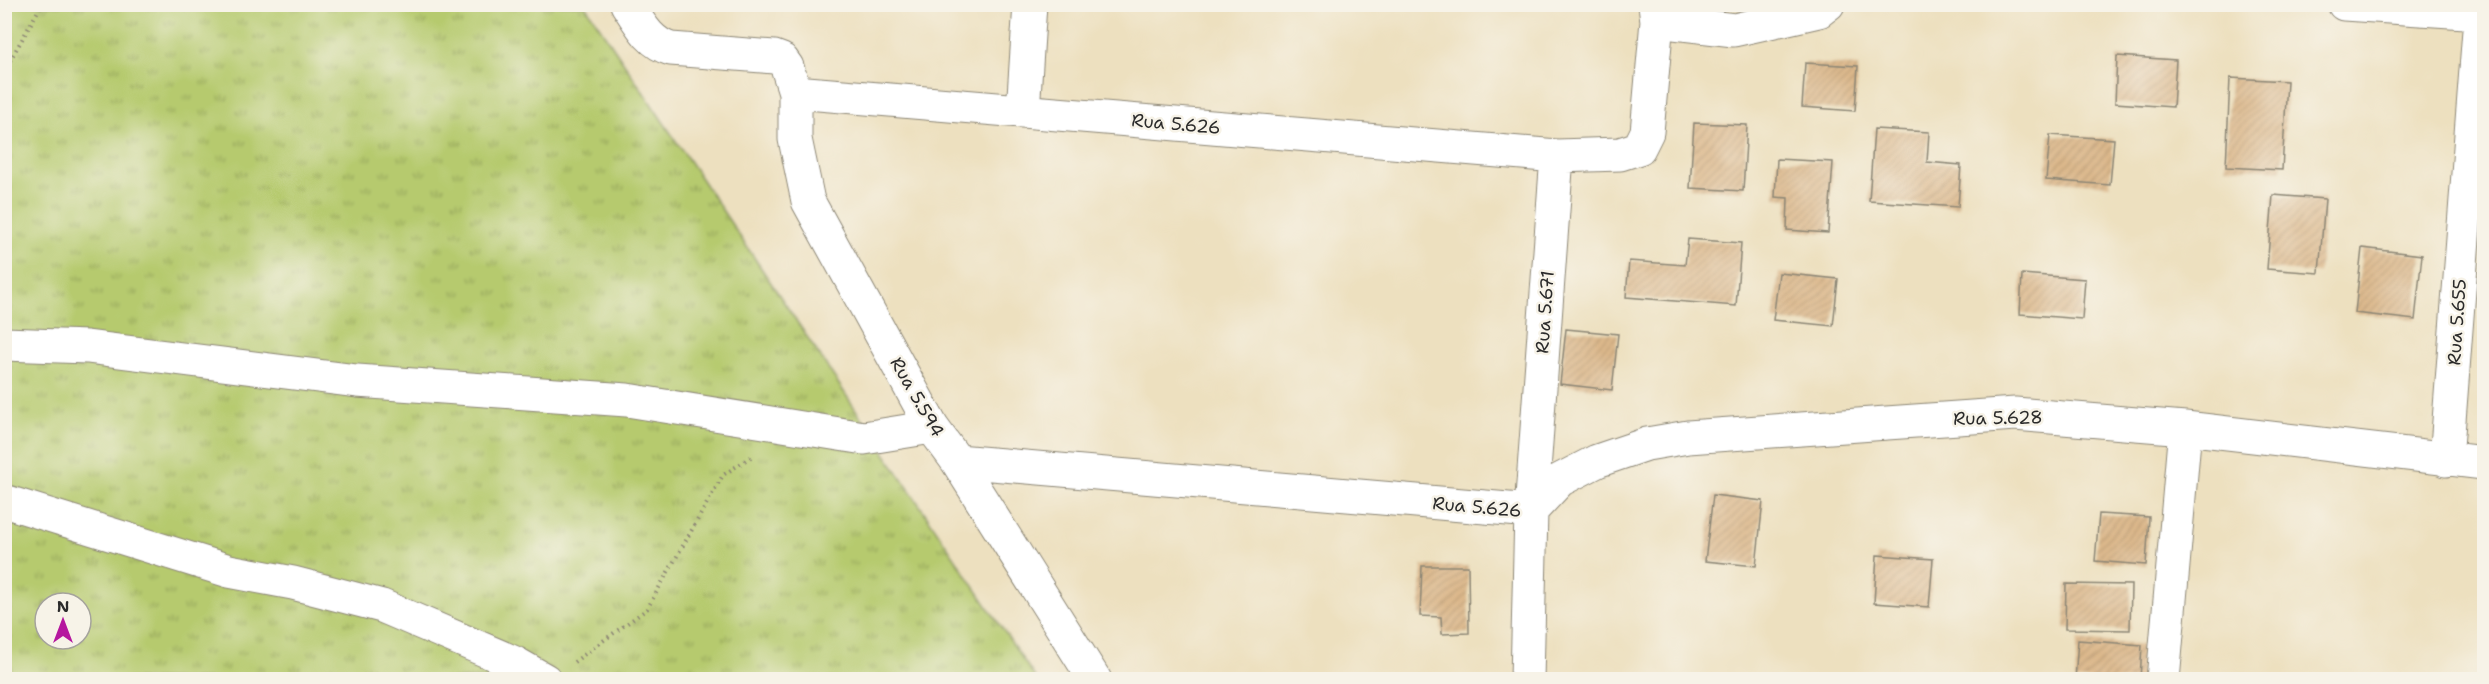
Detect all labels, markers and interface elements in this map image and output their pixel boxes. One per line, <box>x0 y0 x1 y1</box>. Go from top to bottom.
street label: Rua 5.626 <box>1130 108 1222 140</box>
street label: Rua 5.671 <box>1530 270 1560 354</box>
street label: Rua 5.655 <box>2442 278 2472 366</box>
street label: Rua 5.594 <box>884 353 950 441</box>
street label: Rua 5.628 <box>1953 405 2043 431</box>
street label: Rua 5.626 <box>1431 491 1523 523</box>
north arrow <box>33 591 93 651</box>
text: N <box>57 596 69 617</box>

